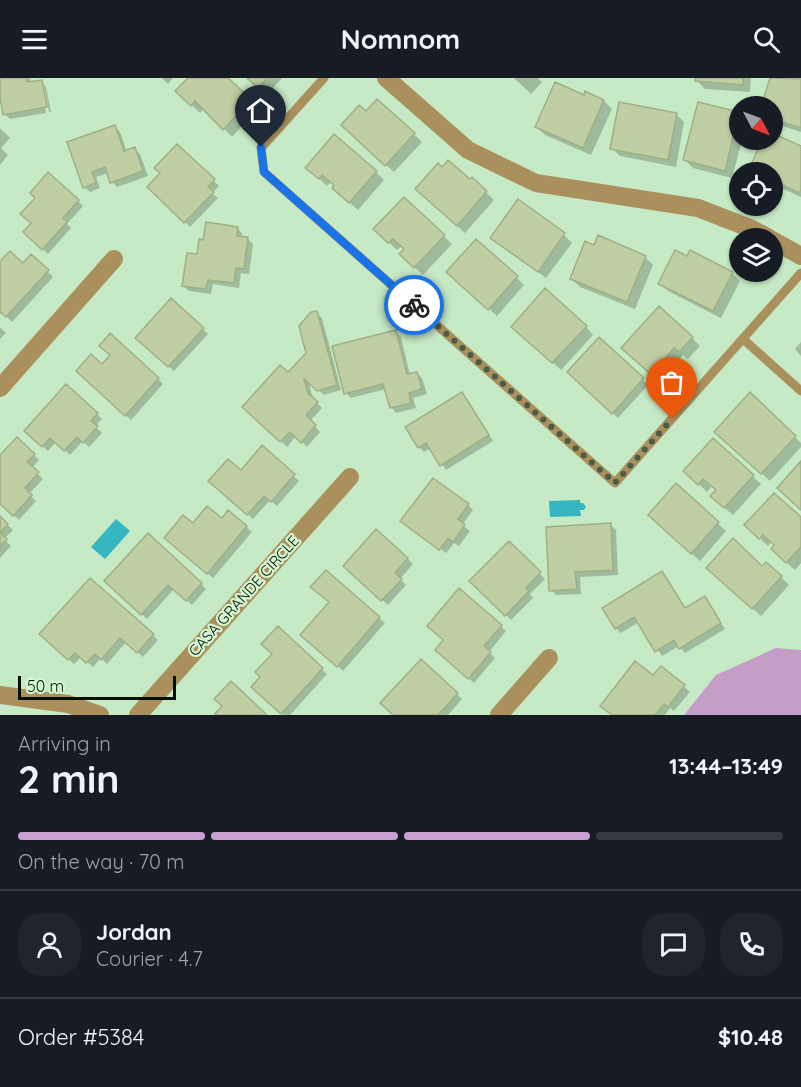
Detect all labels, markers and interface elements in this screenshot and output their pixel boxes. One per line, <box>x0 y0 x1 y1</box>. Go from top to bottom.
text: Nomnom <box>341 22 460 56</box>
icon: menu <box>18 23 51 56</box>
icon: search <box>750 23 783 56</box>
pin <box>235 85 286 147</box>
icon: home <box>244 94 277 127</box>
north arrow <box>729 96 783 150</box>
map controls <box>729 96 783 282</box>
button: locate <box>729 162 783 216</box>
button: layers <box>729 228 783 282</box>
courier <box>384 275 444 335</box>
icon: bike <box>398 289 431 322</box>
pin <box>646 357 697 419</box>
icon: bag <box>655 366 688 399</box>
street label: CASA GRANDE CIRCLE <box>184 531 303 660</box>
scale bar <box>18 673 176 700</box>
text: 50 m <box>27 676 64 696</box>
text: Arriving in <box>18 731 111 756</box>
text: 13:44–13:49 <box>669 752 783 780</box>
text: 2 min <box>18 754 120 803</box>
text: On the way · 70 m <box>18 849 185 874</box>
button: person <box>18 913 81 976</box>
button: chat <box>642 913 705 976</box>
button: phone <box>720 913 783 976</box>
text: Jordan <box>96 918 172 946</box>
text: Courier · 4.7 <box>96 946 203 971</box>
text: Order #5384 <box>18 1023 144 1051</box>
text: $10.48 <box>718 1023 783 1051</box>

